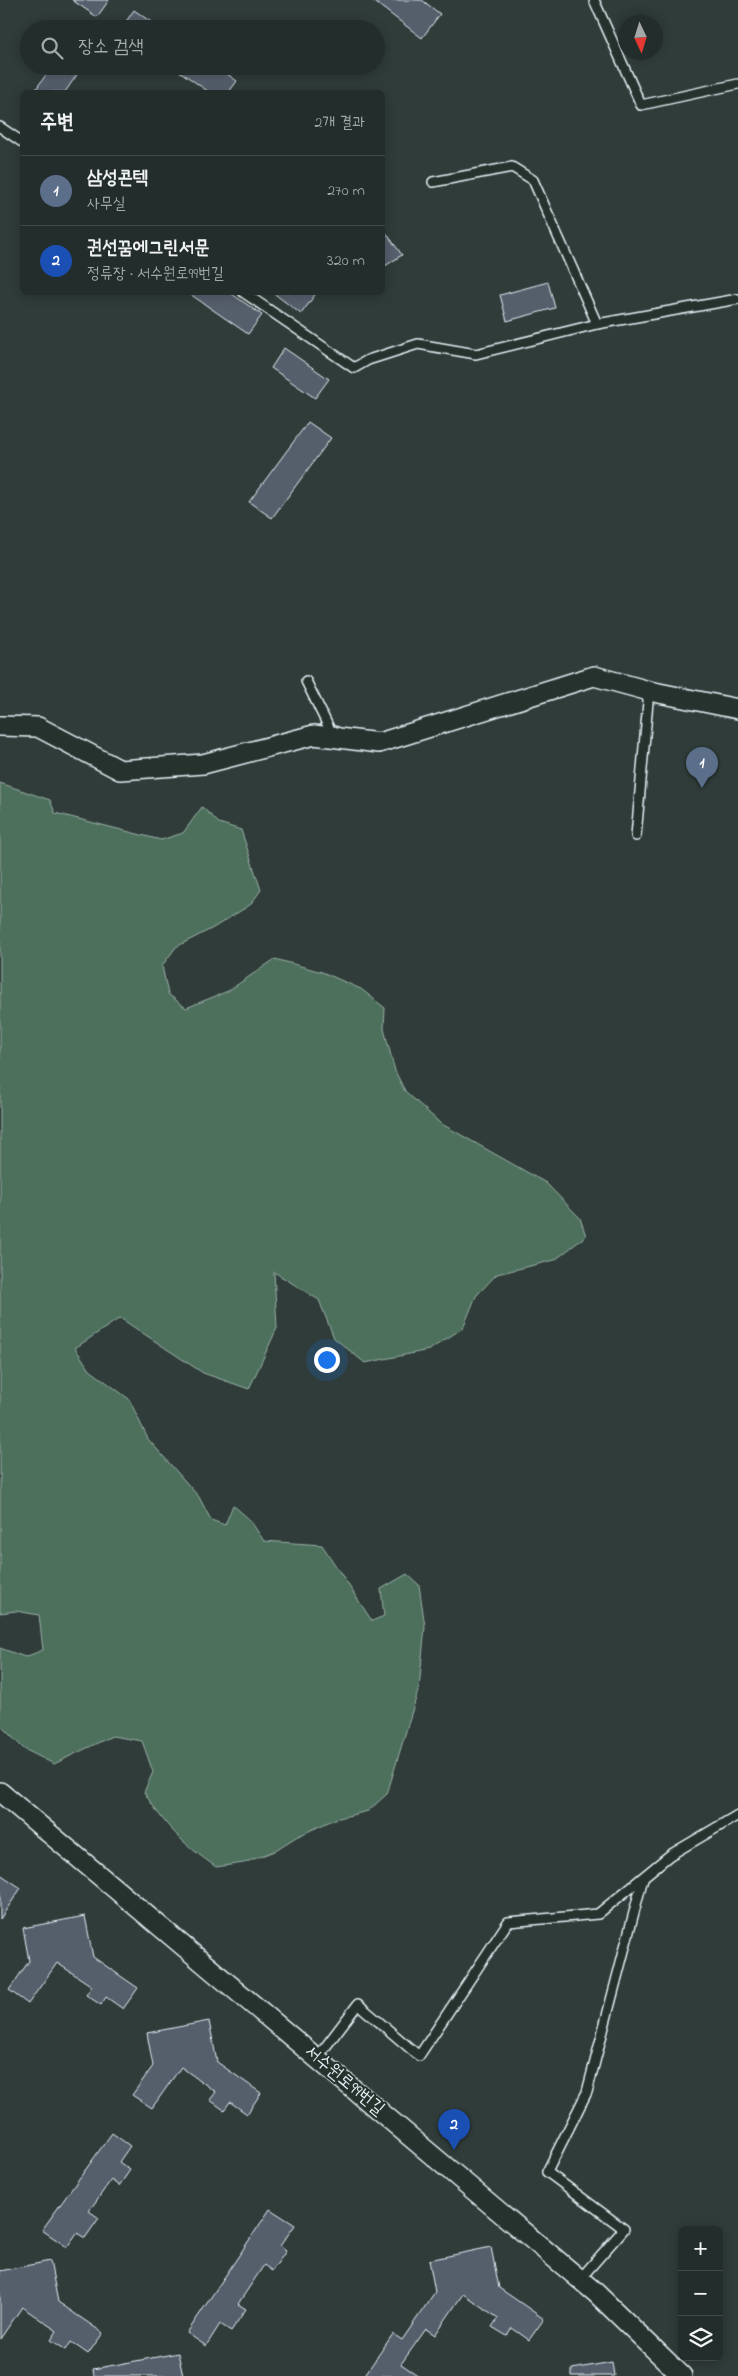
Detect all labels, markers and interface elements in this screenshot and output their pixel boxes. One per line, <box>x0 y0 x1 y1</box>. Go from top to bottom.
north arrow <box>618 15 663 60</box>
search box <box>20 20 385 75</box>
icon: search <box>38 34 66 62</box>
text: 장소 검색 <box>78 34 144 61</box>
text: 주변 <box>40 108 74 138</box>
text: 2개 결과 <box>314 111 365 135</box>
text: 삼성콘텍 <box>87 165 148 192</box>
text: 1 <box>53 179 59 203</box>
text: 270 m <box>327 179 365 203</box>
text: 사무실 <box>87 192 126 216</box>
text: 권선꿈에그린서문 <box>87 235 209 262</box>
text: 2 <box>52 249 60 273</box>
text: 320 m <box>327 249 365 273</box>
text: 정류장 · 서수원로99번길 <box>87 262 224 286</box>
pin: 1 <box>686 747 718 788</box>
your location <box>314 1347 340 1373</box>
street label: 서수원로99번길 <box>298 2040 390 2123</box>
pin: 2 <box>438 2109 470 2150</box>
map controls <box>678 2226 723 2361</box>
button: + <box>678 2226 723 2271</box>
button: − <box>678 2271 723 2316</box>
button: layers <box>678 2316 723 2361</box>

